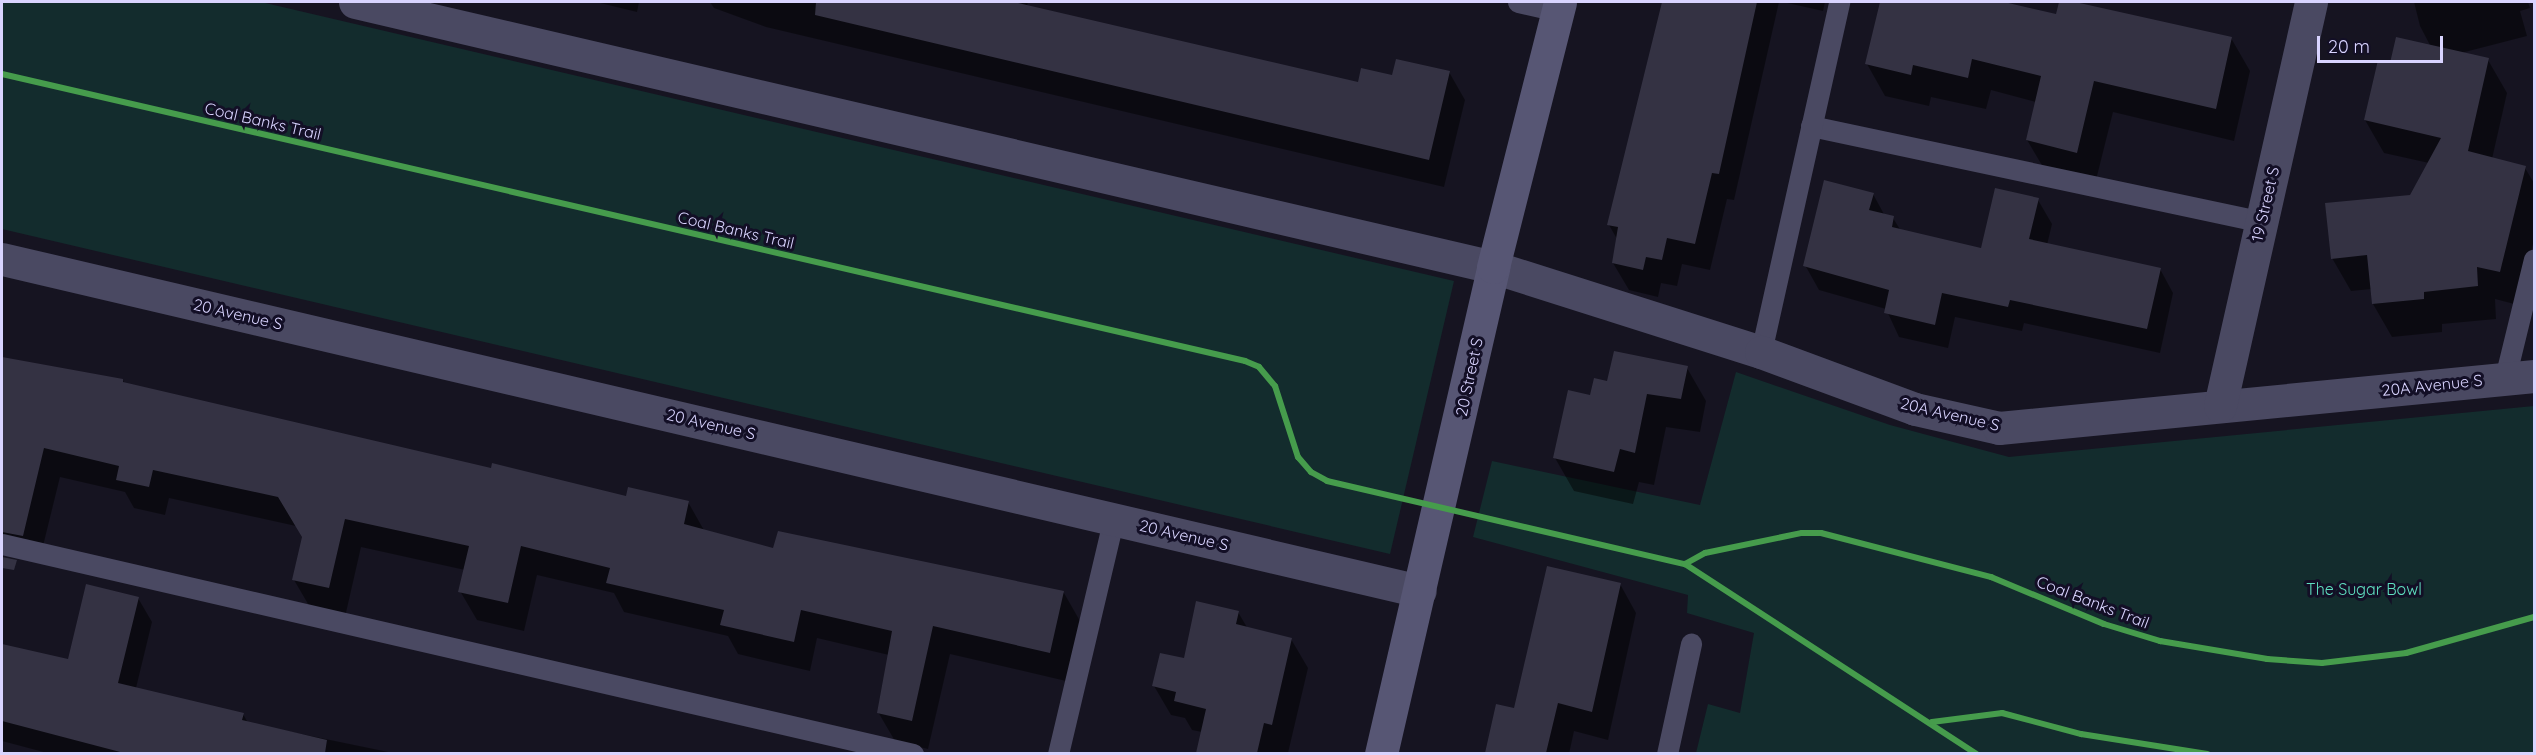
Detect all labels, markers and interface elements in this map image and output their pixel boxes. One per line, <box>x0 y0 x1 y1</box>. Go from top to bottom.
scale bar <box>2320 24 2446 62</box>
text: 20 m <box>2328 35 2370 58</box>
street label: Coal Banks Trail <box>203 98 323 144</box>
street label: 19 Street S <box>2247 165 2283 243</box>
street label: Coal Banks Trail <box>676 207 796 253</box>
street label: 20 Avenue S <box>192 294 284 334</box>
street label: 20 Street S <box>1451 336 1487 418</box>
street label: 20A Avenue S <box>2381 370 2483 400</box>
street label: 20A Avenue S <box>1899 393 2001 435</box>
street label: 20 Avenue S <box>665 404 757 444</box>
street label: 20 Avenue S <box>1138 515 1230 555</box>
street label: Coal Banks Trail <box>2034 572 2152 632</box>
park label: The Sugar Bowl <box>2306 579 2422 599</box>

